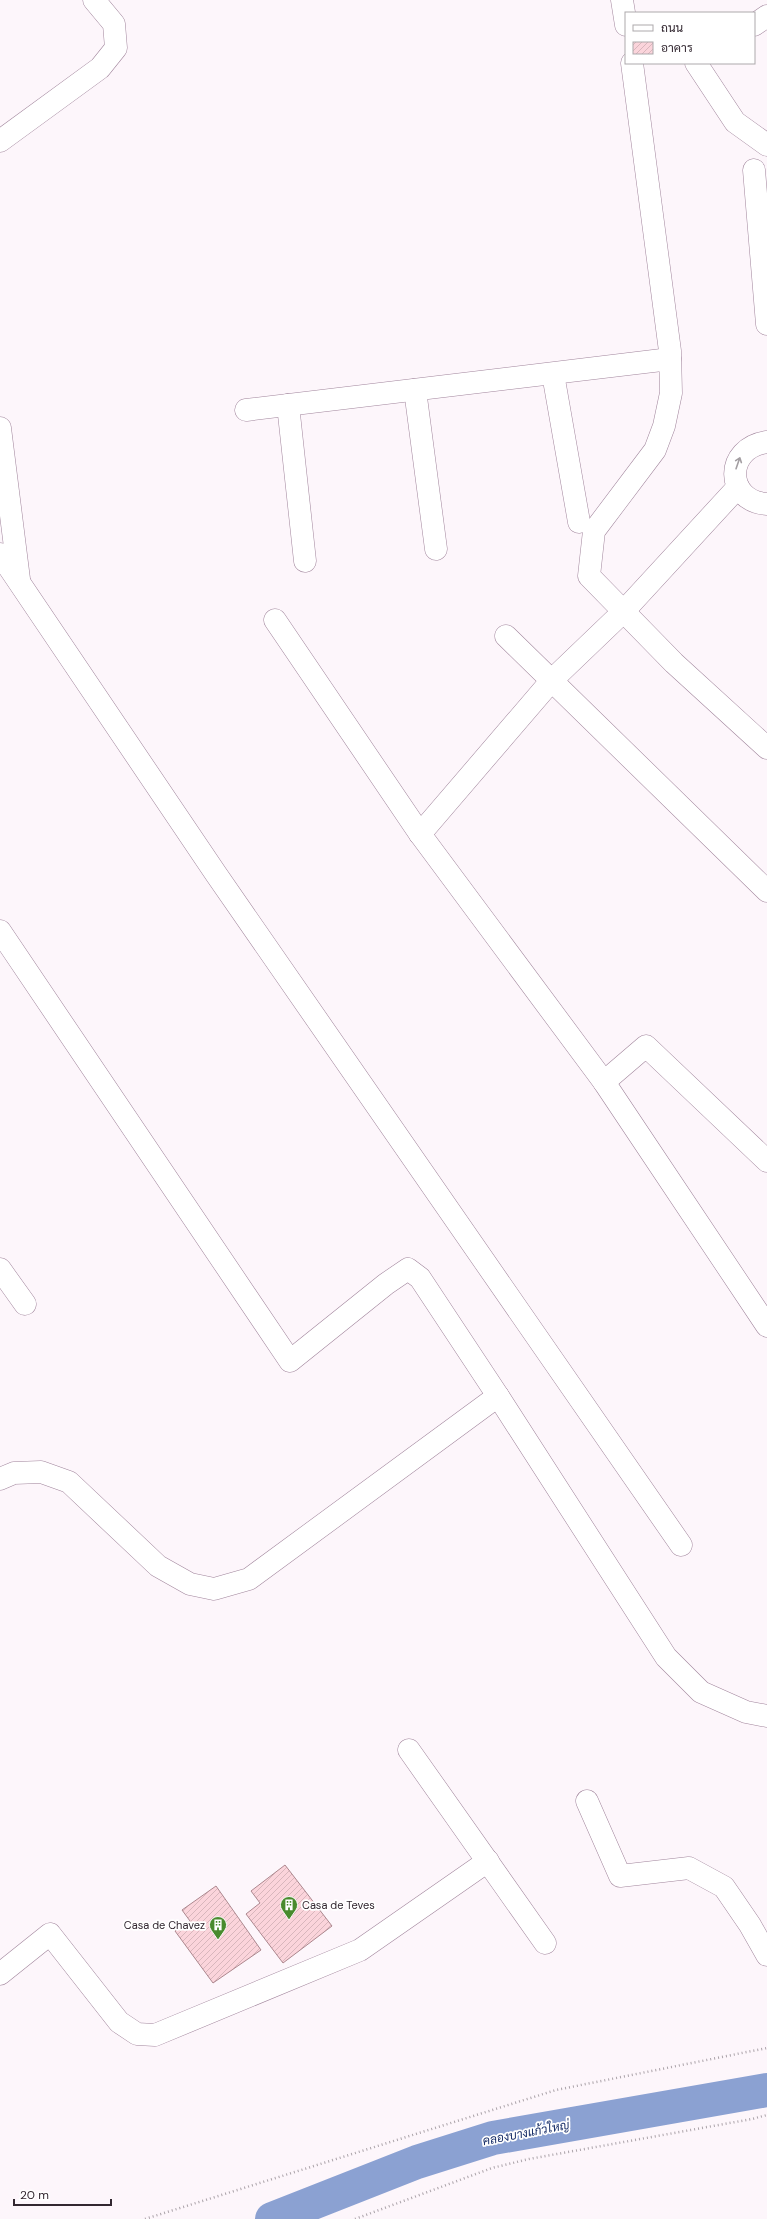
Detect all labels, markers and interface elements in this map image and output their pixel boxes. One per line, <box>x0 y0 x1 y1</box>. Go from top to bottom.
legend <box>625 12 755 64</box>
text: ถนน <box>661 20 684 36</box>
text: อาคาร <box>661 40 693 56</box>
one-way arrow <box>734 457 742 469</box>
building icon: Casa de Teves <box>279 1895 299 1920</box>
place label: Casa de Teves <box>302 1898 375 1912</box>
building icon: Casa de Chavez <box>208 1915 228 1940</box>
place label: Casa de Chavez <box>124 1918 205 1932</box>
water label: คลองบางแก้วใหญ่ <box>481 2117 572 2149</box>
scale bar <box>14 2181 111 2207</box>
text: 20 m <box>20 2187 49 2203</box>

